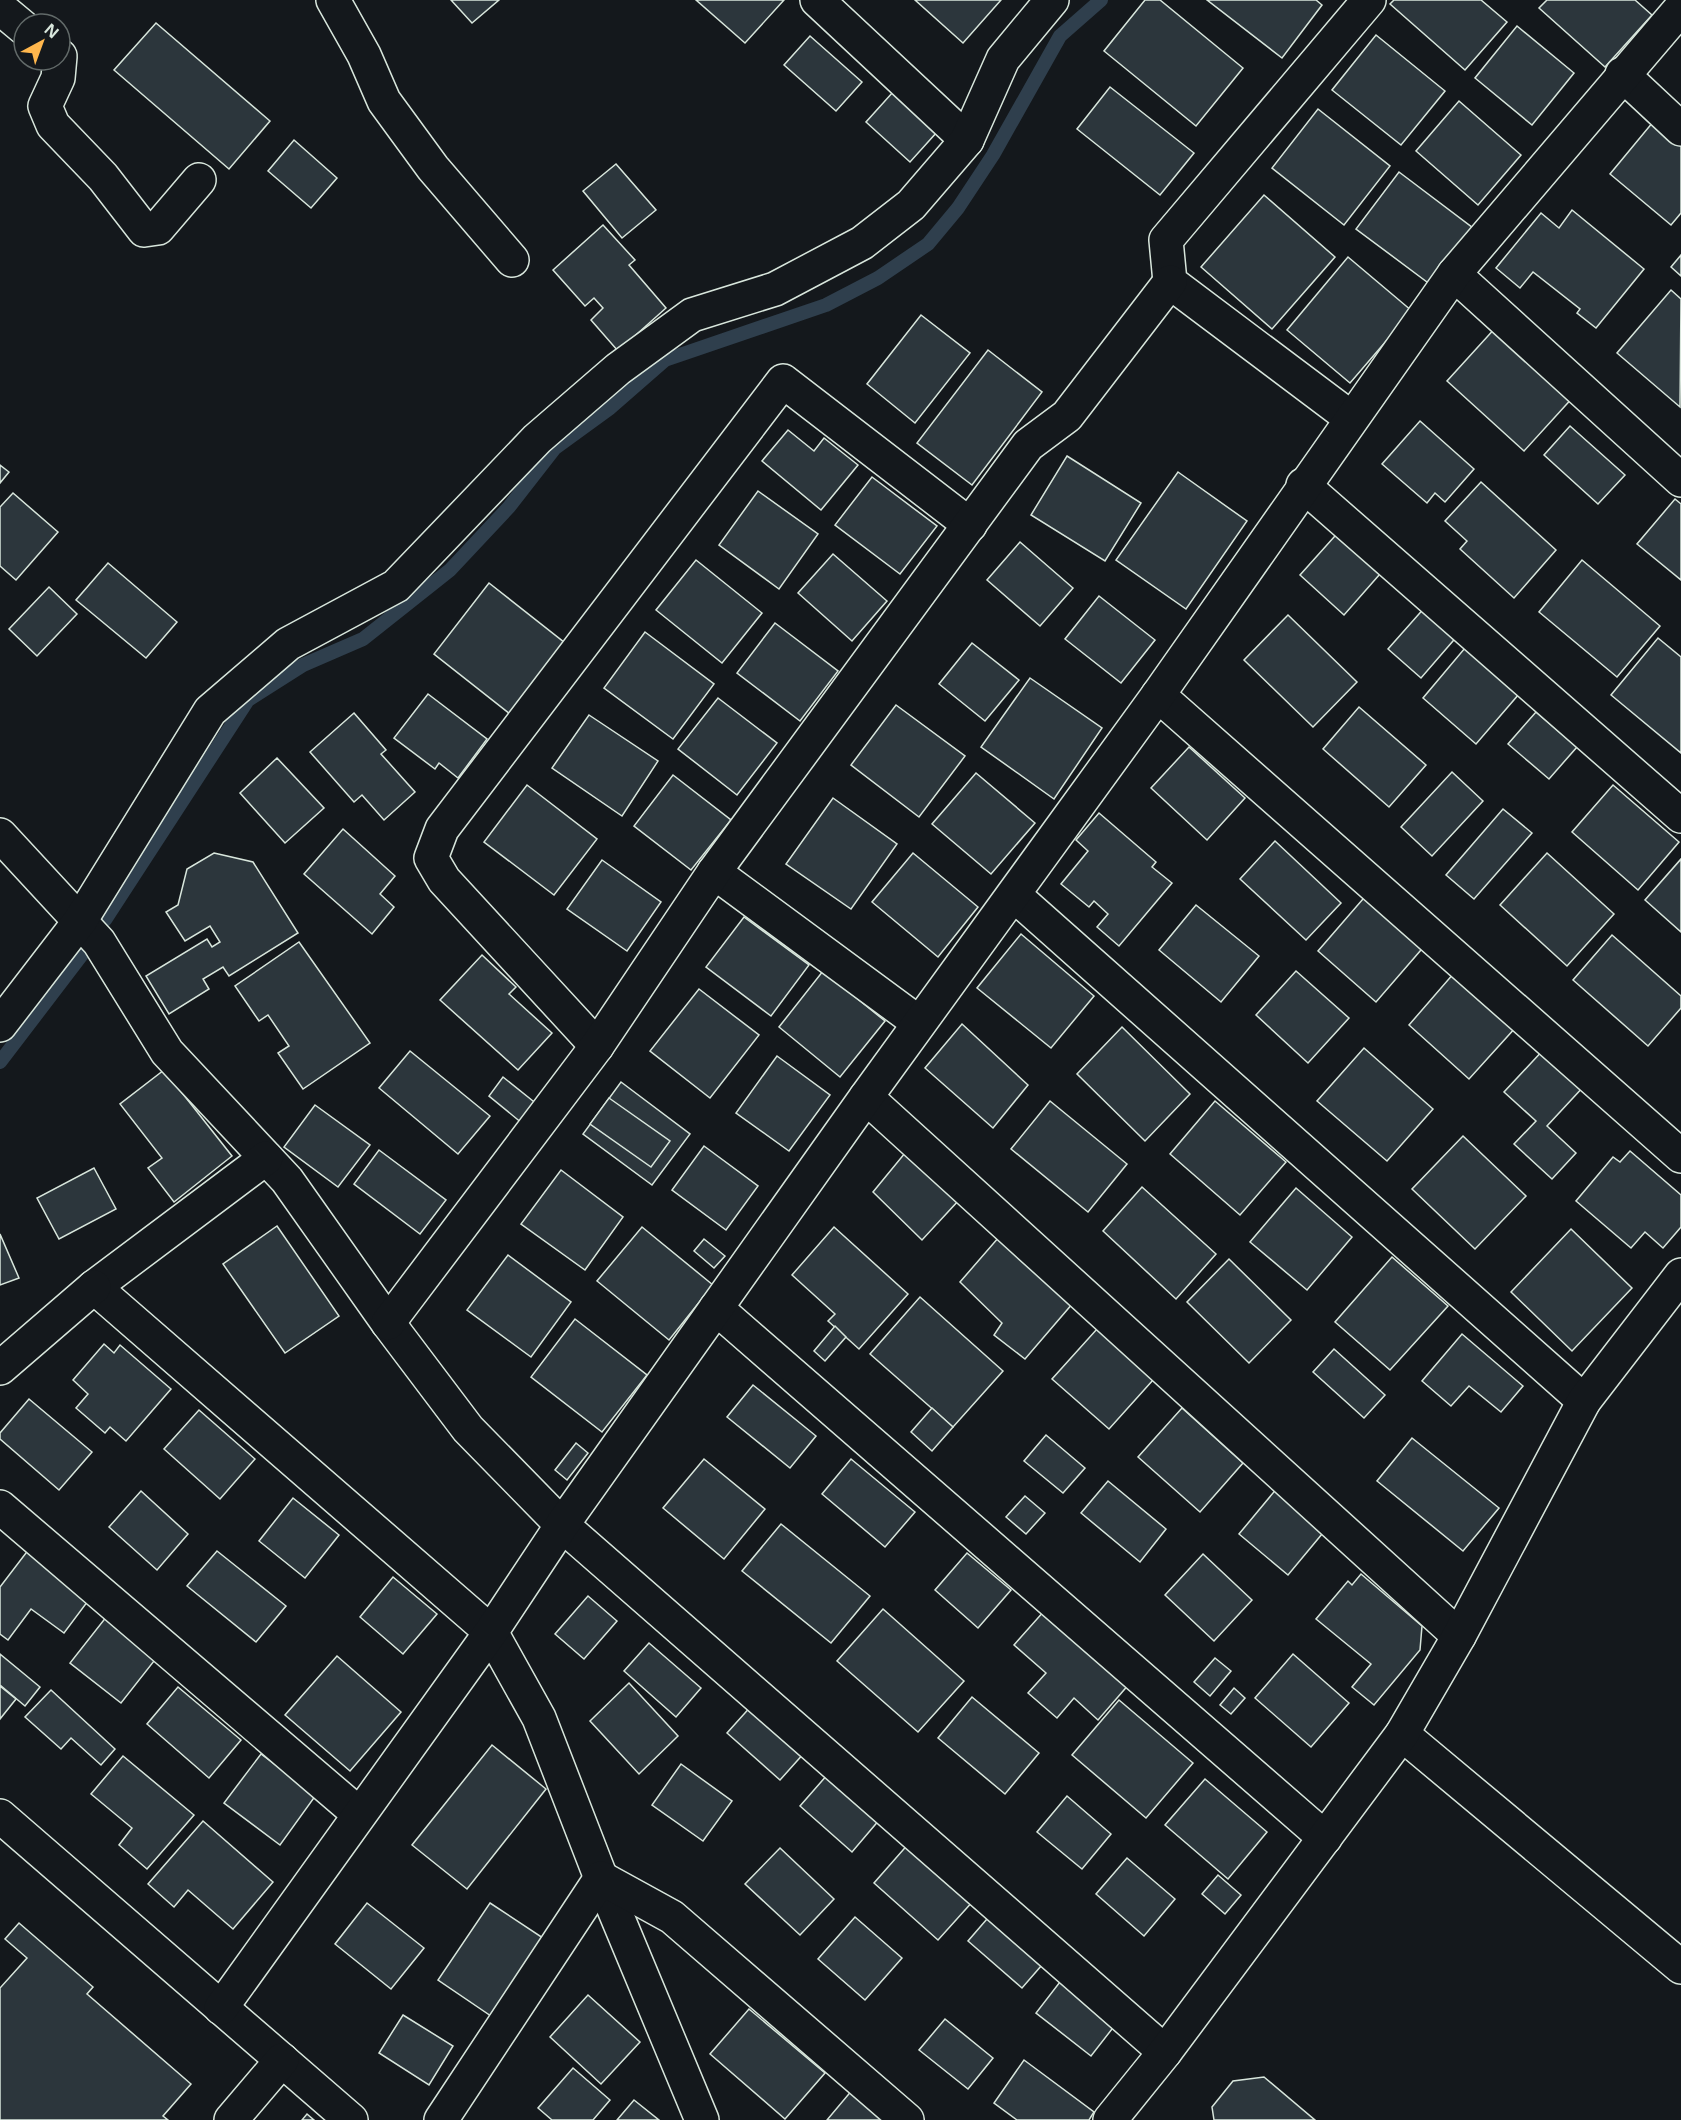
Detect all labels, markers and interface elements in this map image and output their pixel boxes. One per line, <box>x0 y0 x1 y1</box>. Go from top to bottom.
north arrow <box>12 12 72 72</box>
text: N <box>40 18 64 43</box>

